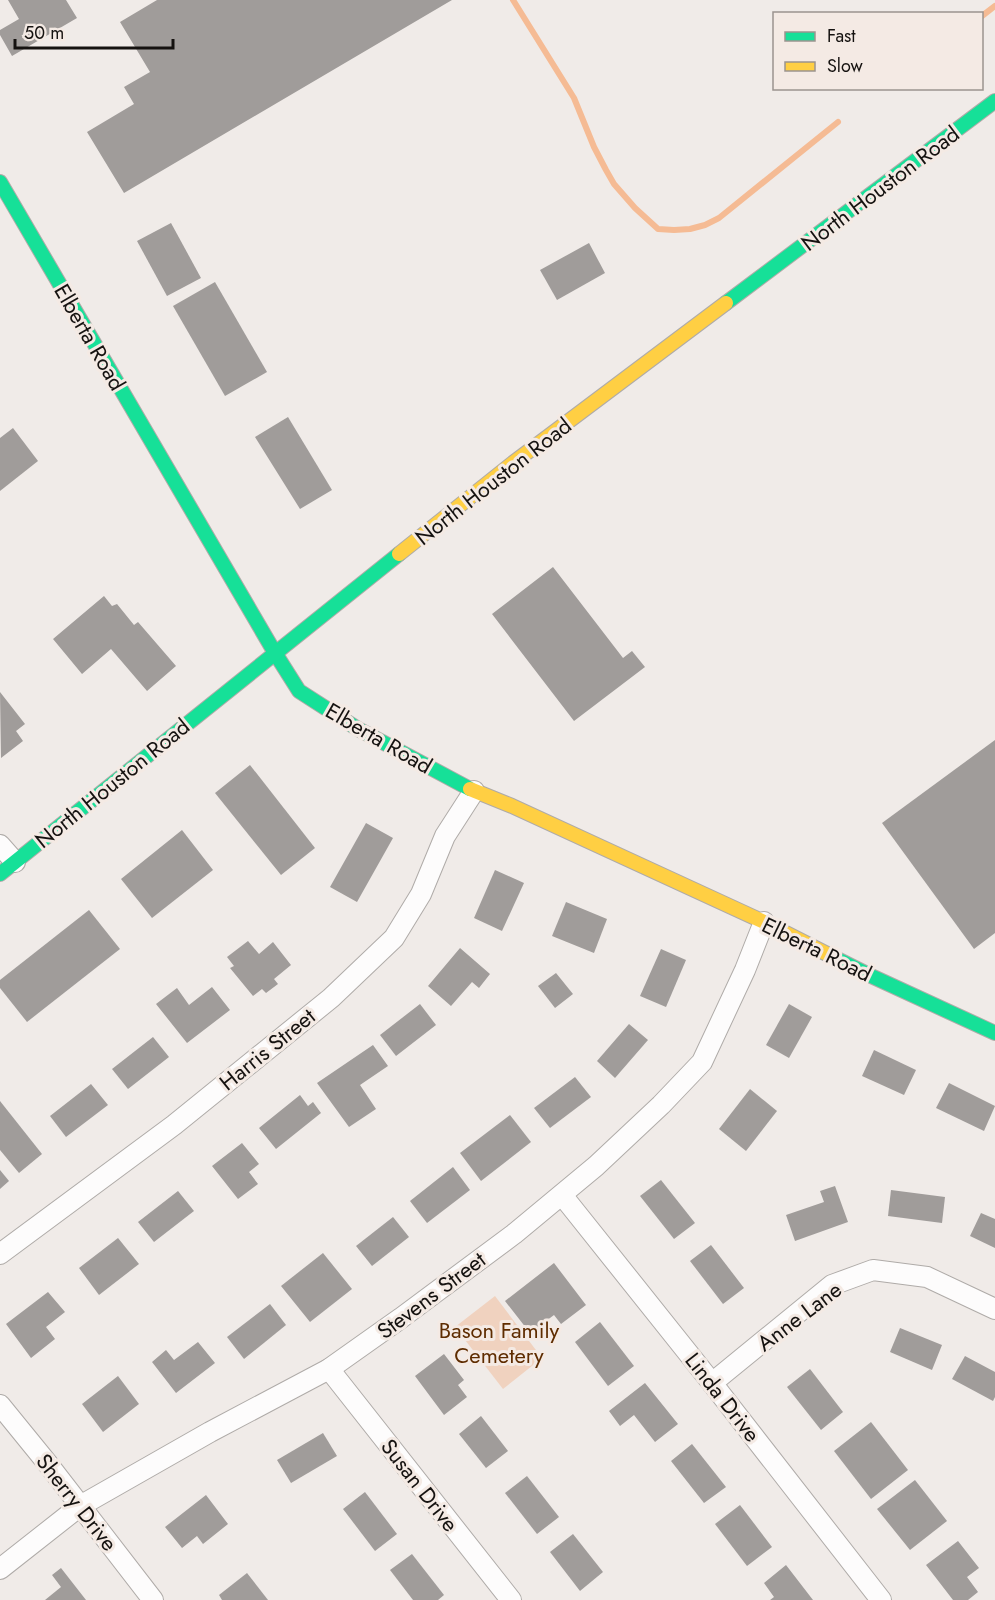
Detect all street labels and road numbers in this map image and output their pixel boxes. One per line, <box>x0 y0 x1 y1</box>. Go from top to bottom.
street label: North Houston Road <box>794 118 966 258</box>
street label: Elberta Road <box>47 278 133 396</box>
street label: North Houston Road <box>408 410 578 552</box>
street label: Elberta Road <box>320 695 438 781</box>
street label: North Houston Road <box>28 710 196 856</box>
street label: Elberta Road <box>757 909 877 989</box>
street label: Harris Street <box>212 1000 322 1098</box>
street label: Stevens Street <box>370 1243 493 1346</box>
street label: Anne Lane <box>750 1273 848 1359</box>
street label: Linda Drive <box>678 1345 768 1449</box>
street label: Susan Drive <box>373 1432 467 1538</box>
street label: Sherry Drive <box>29 1446 125 1558</box>

